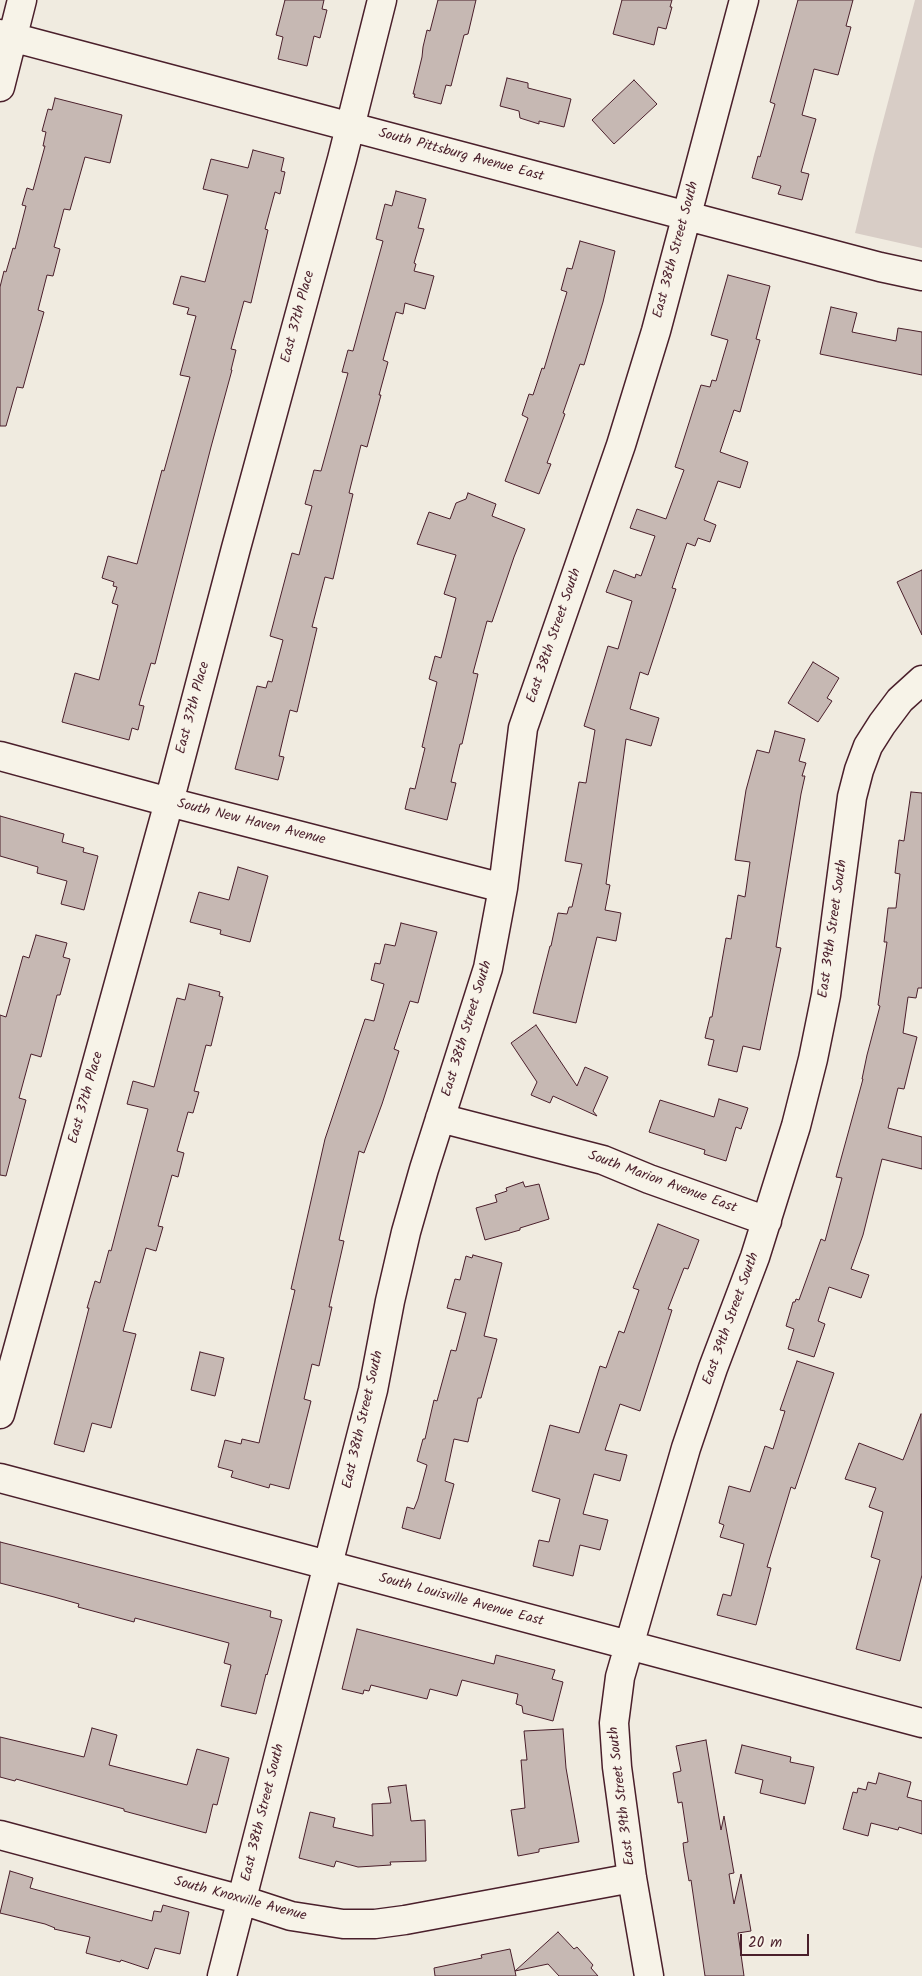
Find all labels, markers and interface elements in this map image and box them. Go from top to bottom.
street label: South Pittsburg Avenue East [376,126,546,186]
street label: East 38th Street South [651,180,703,320]
street label: East 37th Place [279,269,319,365]
street label: East 38th Street South [524,566,586,706]
street label: East 37th Place [174,660,214,756]
street label: South New Haven Avenue [175,796,327,850]
street label: East 39th Street South [816,859,852,999]
street label: East 38th Street South [439,959,497,1099]
street label: East 37th Place [66,1050,108,1146]
street label: South Marion Avenue East [585,1148,739,1218]
street label: East 39th Street South [700,1251,764,1387]
street label: East 38th Street South [340,1349,388,1491]
street label: South Louisville Avenue East [377,1571,545,1631]
street label: East 39th Street South [606,1726,640,1866]
street label: East 38th Street South [239,1742,289,1884]
street label: South Knoxville Avenue [172,1874,308,1926]
scale bar [742,1924,811,1956]
text: 20 m [748,1931,782,1955]

